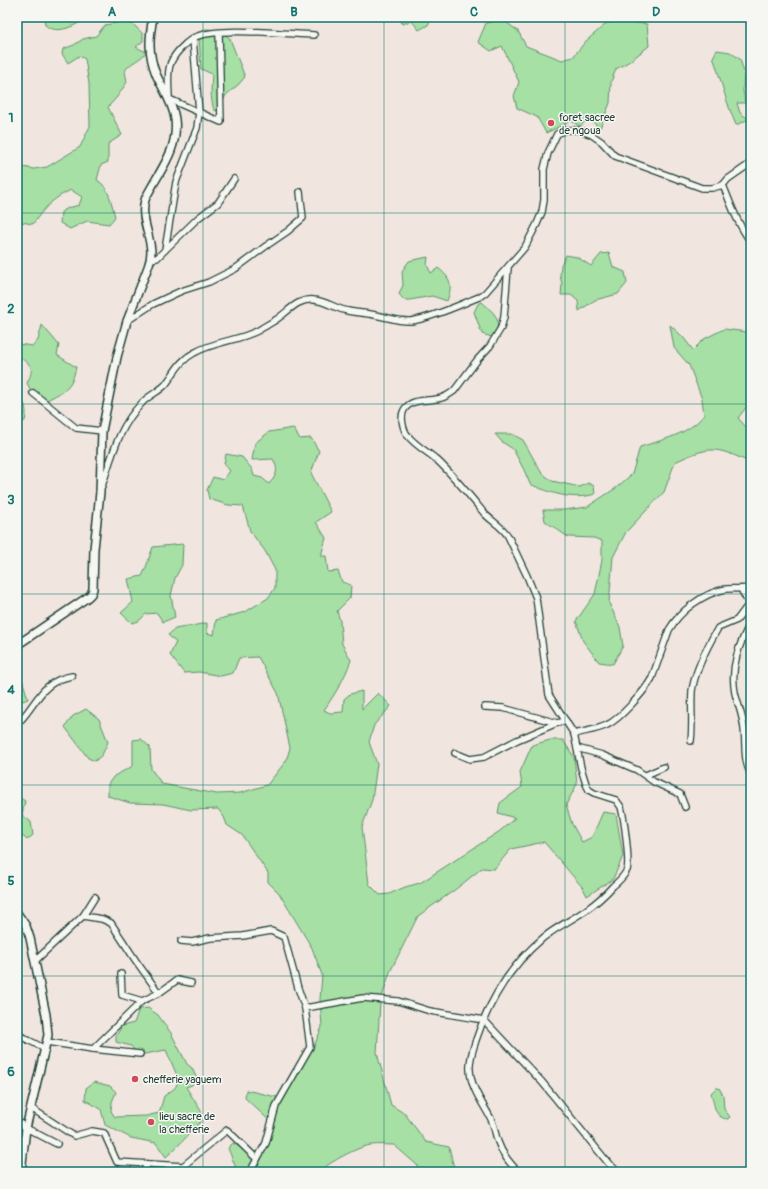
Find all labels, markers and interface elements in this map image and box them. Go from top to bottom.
text: A [108,4,117,20]
text: B [290,4,298,20]
text: C [470,4,478,20]
text: D [652,4,660,20]
text: 1 [8,110,14,126]
place label: foret sacree de ngoua [559,111,615,137]
marker: foret sacree de ngoua [546,118,556,128]
text: 2 [7,301,15,317]
text: 3 [7,492,15,508]
text: 4 [7,682,15,698]
text: 5 [7,873,15,889]
text: 6 [7,1064,15,1080]
place label: chefferie yaguem [143,1073,222,1086]
marker: chefferie yaguem [130,1074,140,1084]
place label: lieu sacre de la chefferie [159,1110,216,1136]
marker: lieu sacre de la chefferie [146,1117,156,1127]

